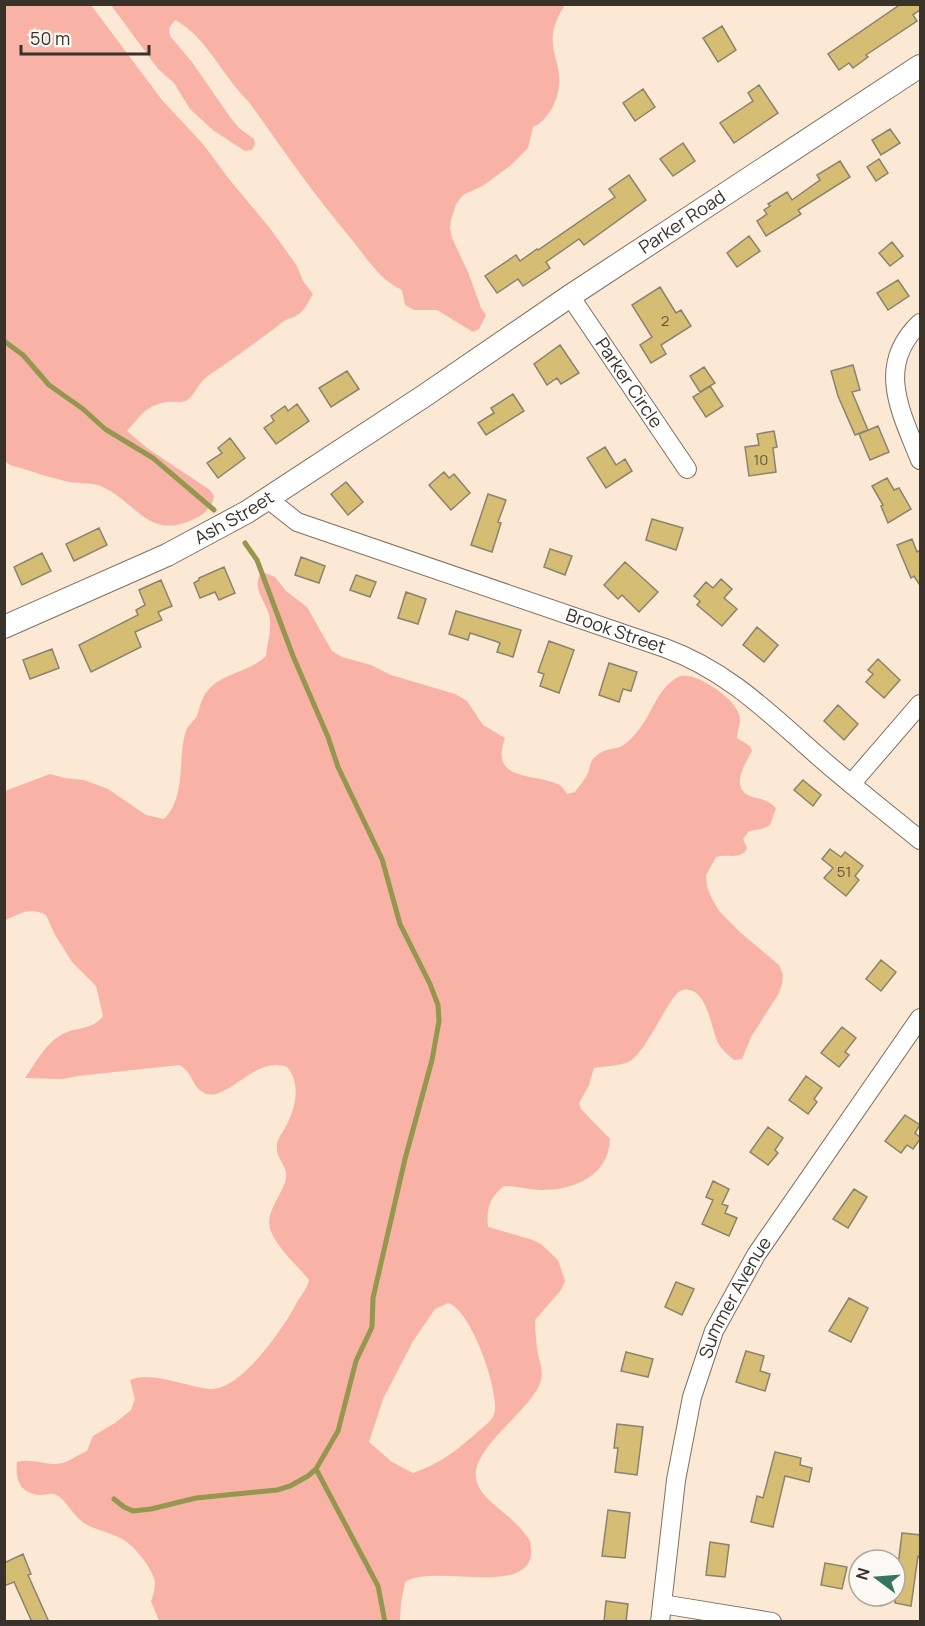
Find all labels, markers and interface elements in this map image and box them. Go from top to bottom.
scale bar [21,18,148,56]
text: 50 m [30,26,70,50]
street label: Parker Road [634,184,730,259]
house number: 2 [661,310,669,331]
street label: Parker Circle [591,333,669,432]
house number: 10 [754,449,769,470]
street label: Ash Street [190,485,278,549]
street label: Brook Street [563,602,669,658]
house number: 51 [837,861,851,882]
street label: Summer Avenue [693,1232,776,1361]
north arrow [847,1548,907,1608]
text: N [850,1565,875,1582]

